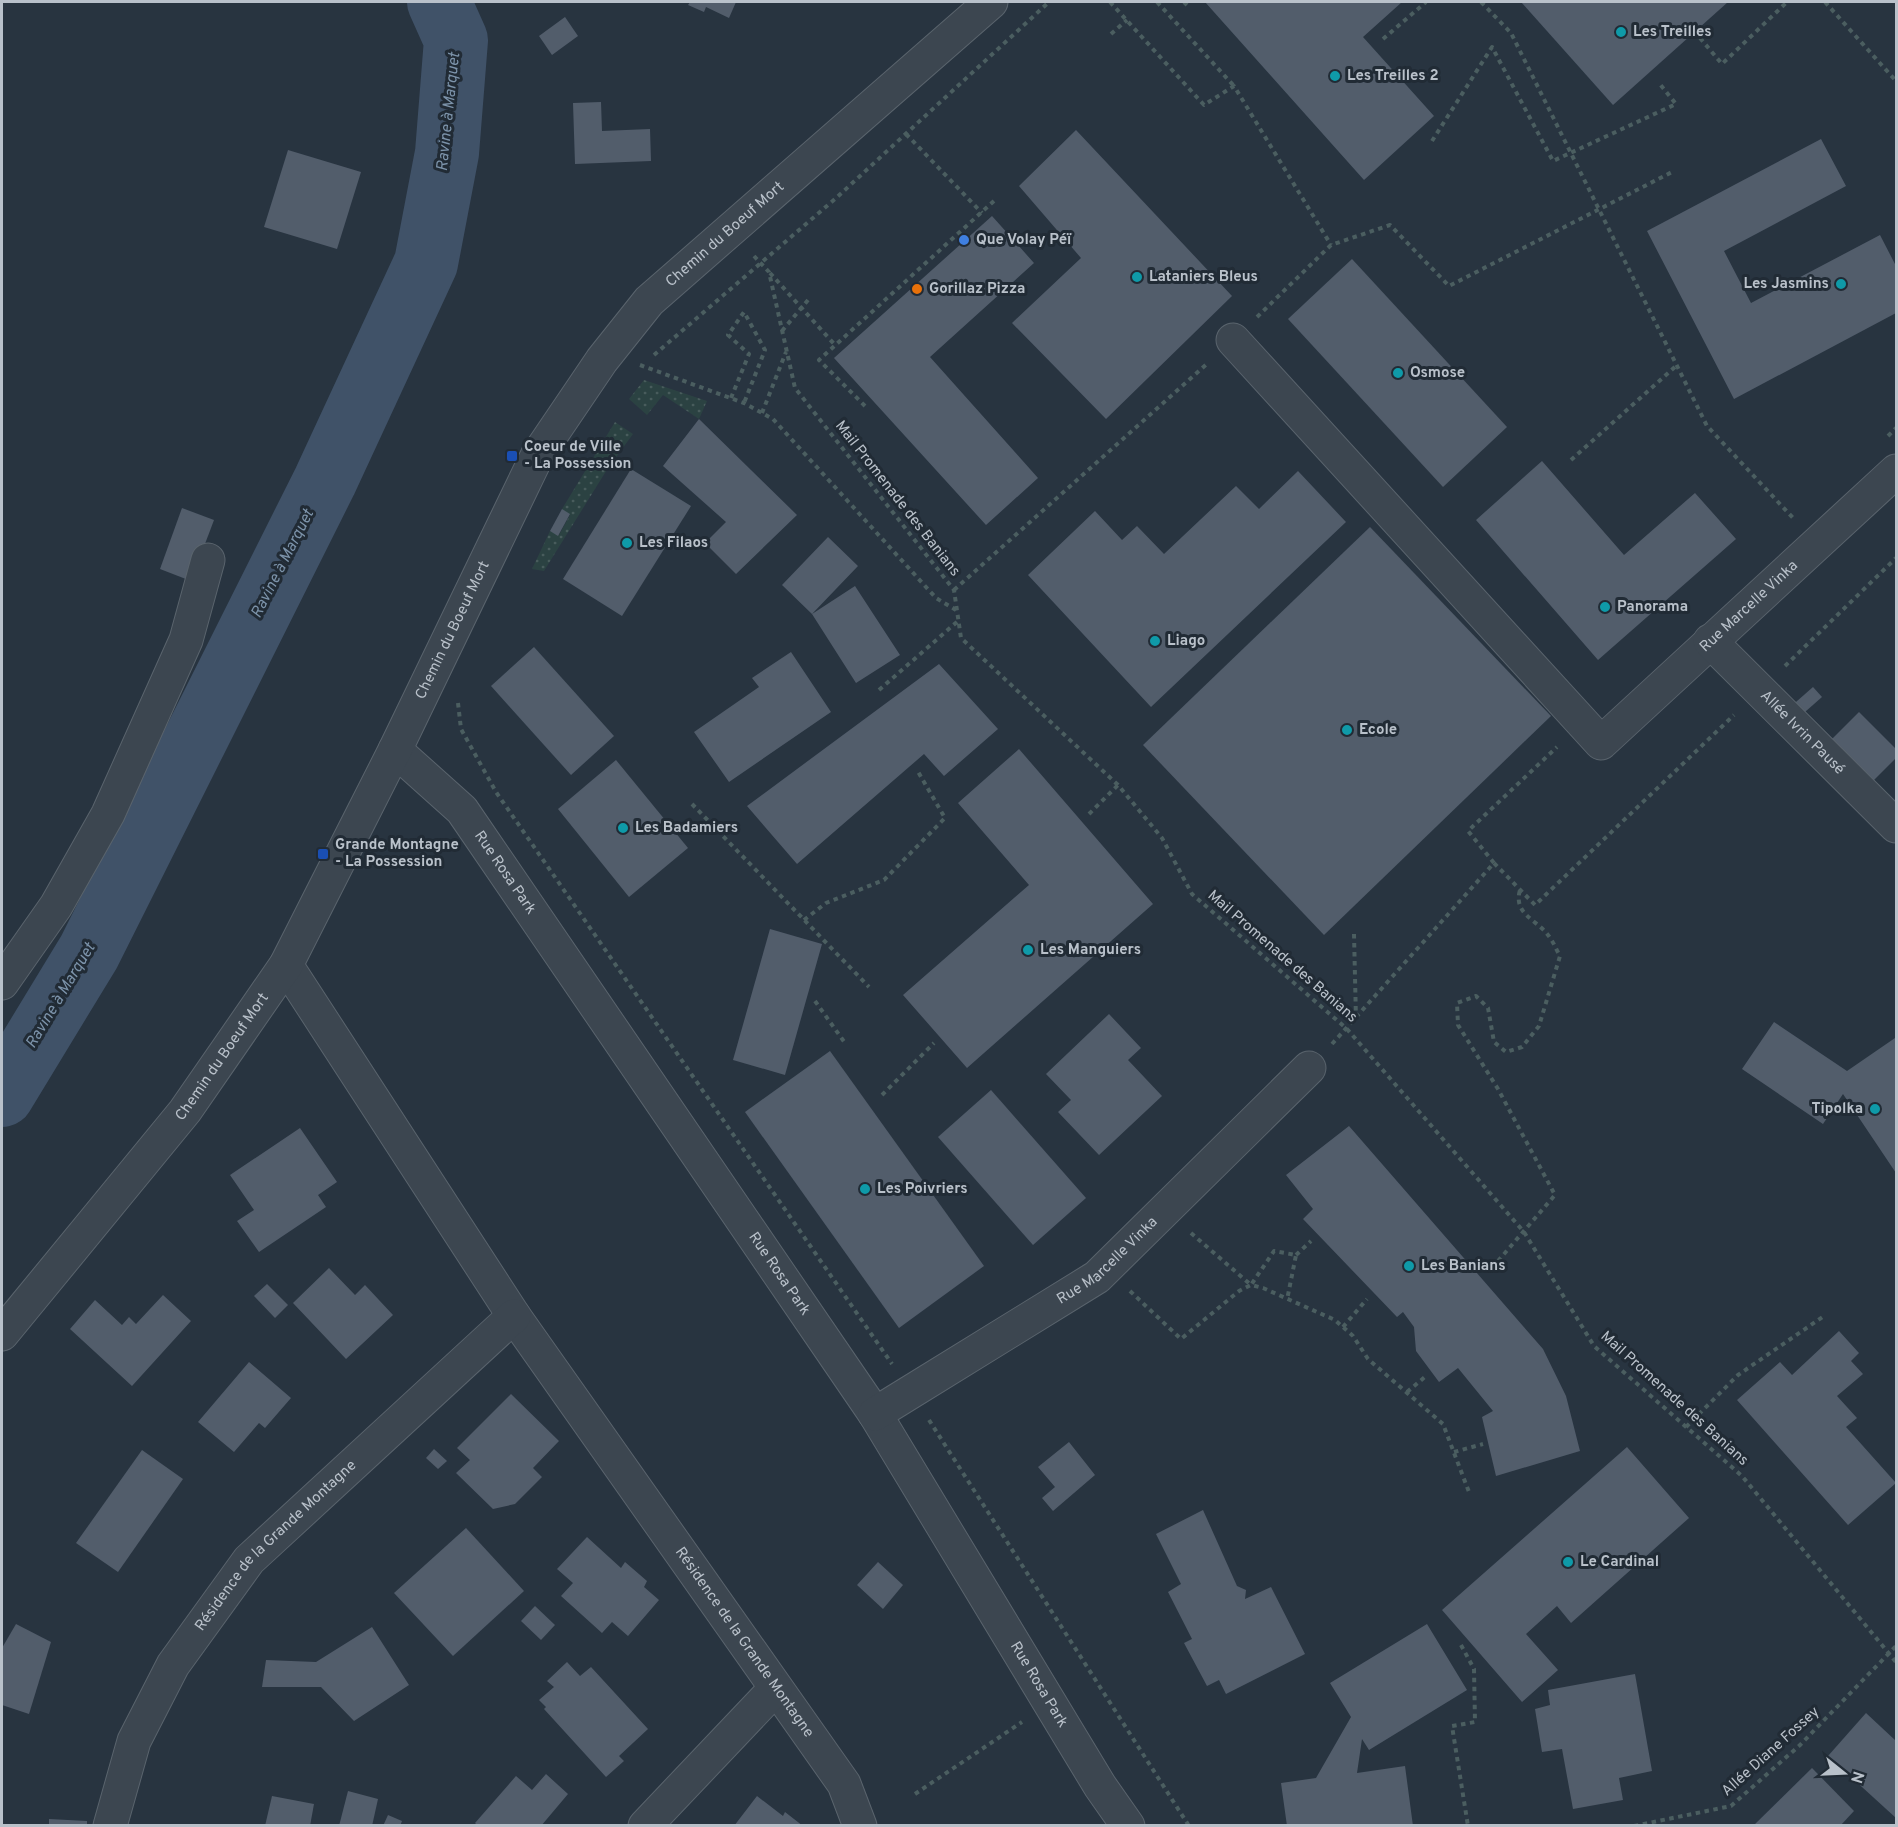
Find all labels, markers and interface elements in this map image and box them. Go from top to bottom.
place label: Les Treilles [1633,23,1712,42]
marker: Les Treilles [1614,25,1628,39]
water label: Ravine à Marquet [433,50,465,172]
place label: Les Treilles 2 [1347,67,1439,86]
marker: Les Treilles 2 [1328,69,1342,83]
street label: Chemin du Boeuf Mort [662,178,788,291]
place label: Que Volay Péï [976,231,1072,250]
marker: Que Volay Péï [957,233,971,247]
place label: Lataniers Bleus [1149,268,1258,287]
marker: Lataniers Bleus [1130,270,1144,284]
place label: Les Jasmins [1743,275,1829,294]
marker: Les Jasmins [1834,277,1848,291]
place label: Gorillaz Pizza [929,280,1025,299]
marker: Gorillaz Pizza [910,282,924,296]
place label: Osmose [1410,364,1465,383]
marker: Osmose [1391,366,1405,380]
street label: Mail Promenade des Banians [830,417,964,581]
place label: Coeur de Ville - La Possession [524,438,631,474]
marker: Coeur de Ville - La Possession [505,449,519,463]
water label: Ravine à Marquet [247,505,320,622]
place label: Les Filaos [639,534,708,553]
marker: Les Filaos [620,536,634,550]
street label: Rue Marcelle Vinka [1696,557,1802,657]
street label: Chemin du Boeuf Mort [411,558,494,703]
place label: Panorama [1617,598,1688,617]
marker: Panorama [1598,600,1612,614]
place label: Liago [1167,632,1205,651]
marker: Liago [1148,634,1162,648]
street label: Allée Ivrin Pausé [1756,686,1849,779]
place label: Ecole [1359,721,1397,740]
marker: Ecole [1340,723,1354,737]
place label: Les Badamiers [635,819,738,838]
marker: Les Badamiers [616,821,630,835]
street label: Rue Rosa Park [470,827,540,918]
place label: Grande Montagne - La Possession [335,836,459,872]
marker: Grande Montagne - La Possession [316,847,330,861]
street label: Mail Promenade des Banians [1203,887,1361,1027]
water label: Ravine à Marquet [22,939,101,1052]
place label: Les Manguiers [1040,941,1141,960]
marker: Les Manguiers [1021,943,1035,957]
street label: Chemin du Boeuf Mort [171,989,273,1125]
place label: Tipolka [1812,1100,1863,1119]
marker: Tipolka [1868,1102,1882,1116]
place label: Les Poivriers [877,1180,968,1199]
marker: Les Poivriers [858,1182,872,1196]
street label: Rue Marcelle Vinka [1053,1213,1162,1309]
street label: Rue Rosa Park [744,1229,814,1319]
place label: Les Banians [1421,1257,1506,1276]
marker: Les Banians [1402,1259,1416,1273]
street label: Mail Promenade des Banians [1596,1328,1752,1470]
street label: Résidence de la Grande Montagne [191,1456,361,1635]
street label: Résidence de la Grande Montagne [670,1543,818,1741]
place label: Le Cardinal [1580,1553,1659,1572]
marker: Le Cardinal [1561,1555,1575,1569]
street label: Rue Rosa Park [1006,1638,1072,1731]
street label: Allée Diane Fossey [1718,1703,1824,1801]
north arrow [1814,1743,1874,1803]
text: N [1845,1768,1868,1786]

